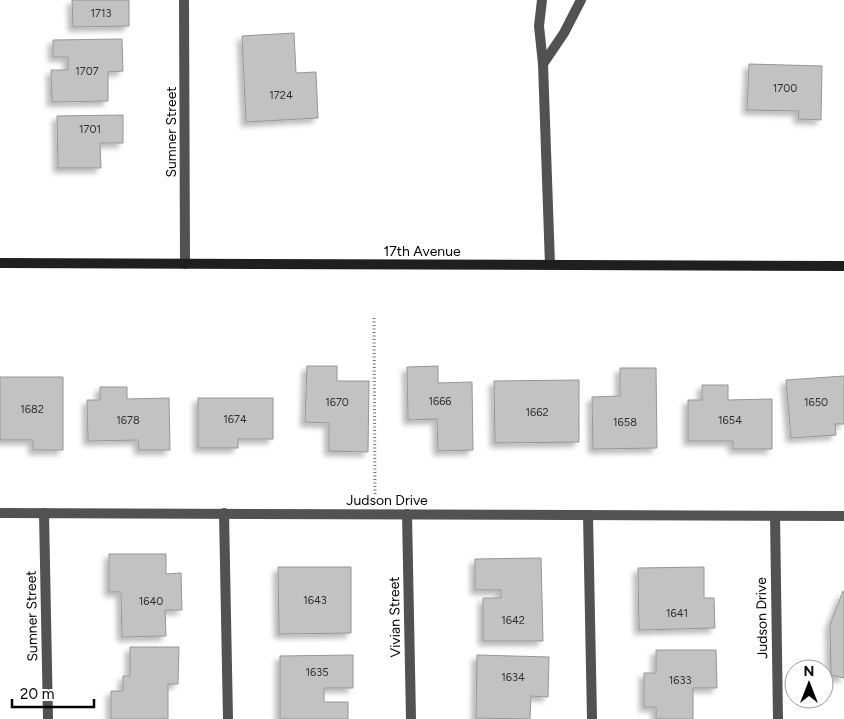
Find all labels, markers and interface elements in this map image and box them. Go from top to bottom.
house number: 1713 [91,7,112,20]
house number: 1707 [75,65,99,78]
house number: 1700 [773,82,797,95]
street label: Sumner Street [163,86,180,178]
house number: 1724 [269,89,293,102]
house number: 1701 [79,123,101,136]
street label: 17th Avenue [383,243,461,260]
house number: 1666 [428,395,452,408]
house number: 1670 [325,396,349,409]
house number: 1650 [804,396,828,409]
house number: 1682 [20,403,44,416]
house number: 1662 [525,406,549,419]
house number: 1674 [223,413,247,426]
house number: 1678 [116,414,140,427]
house number: 1654 [718,414,742,427]
house number: 1658 [613,416,637,429]
street label: Judson Drive [346,492,428,509]
street label: Sumner Street [23,570,41,662]
street label: Vivian Street [386,576,404,658]
street label: Judson Drive [753,577,771,659]
house number: 1643 [303,594,327,607]
house number: 1640 [139,595,163,608]
house number: 1641 [666,607,688,620]
house number: 1642 [501,614,525,627]
north arrow [784,659,834,709]
text: N [804,663,814,680]
house number: 1635 [305,666,329,679]
house number: 1634 [501,671,525,684]
house number: 1633 [669,674,691,687]
scale bar [12,676,95,708]
text: 20 m [20,685,54,703]

